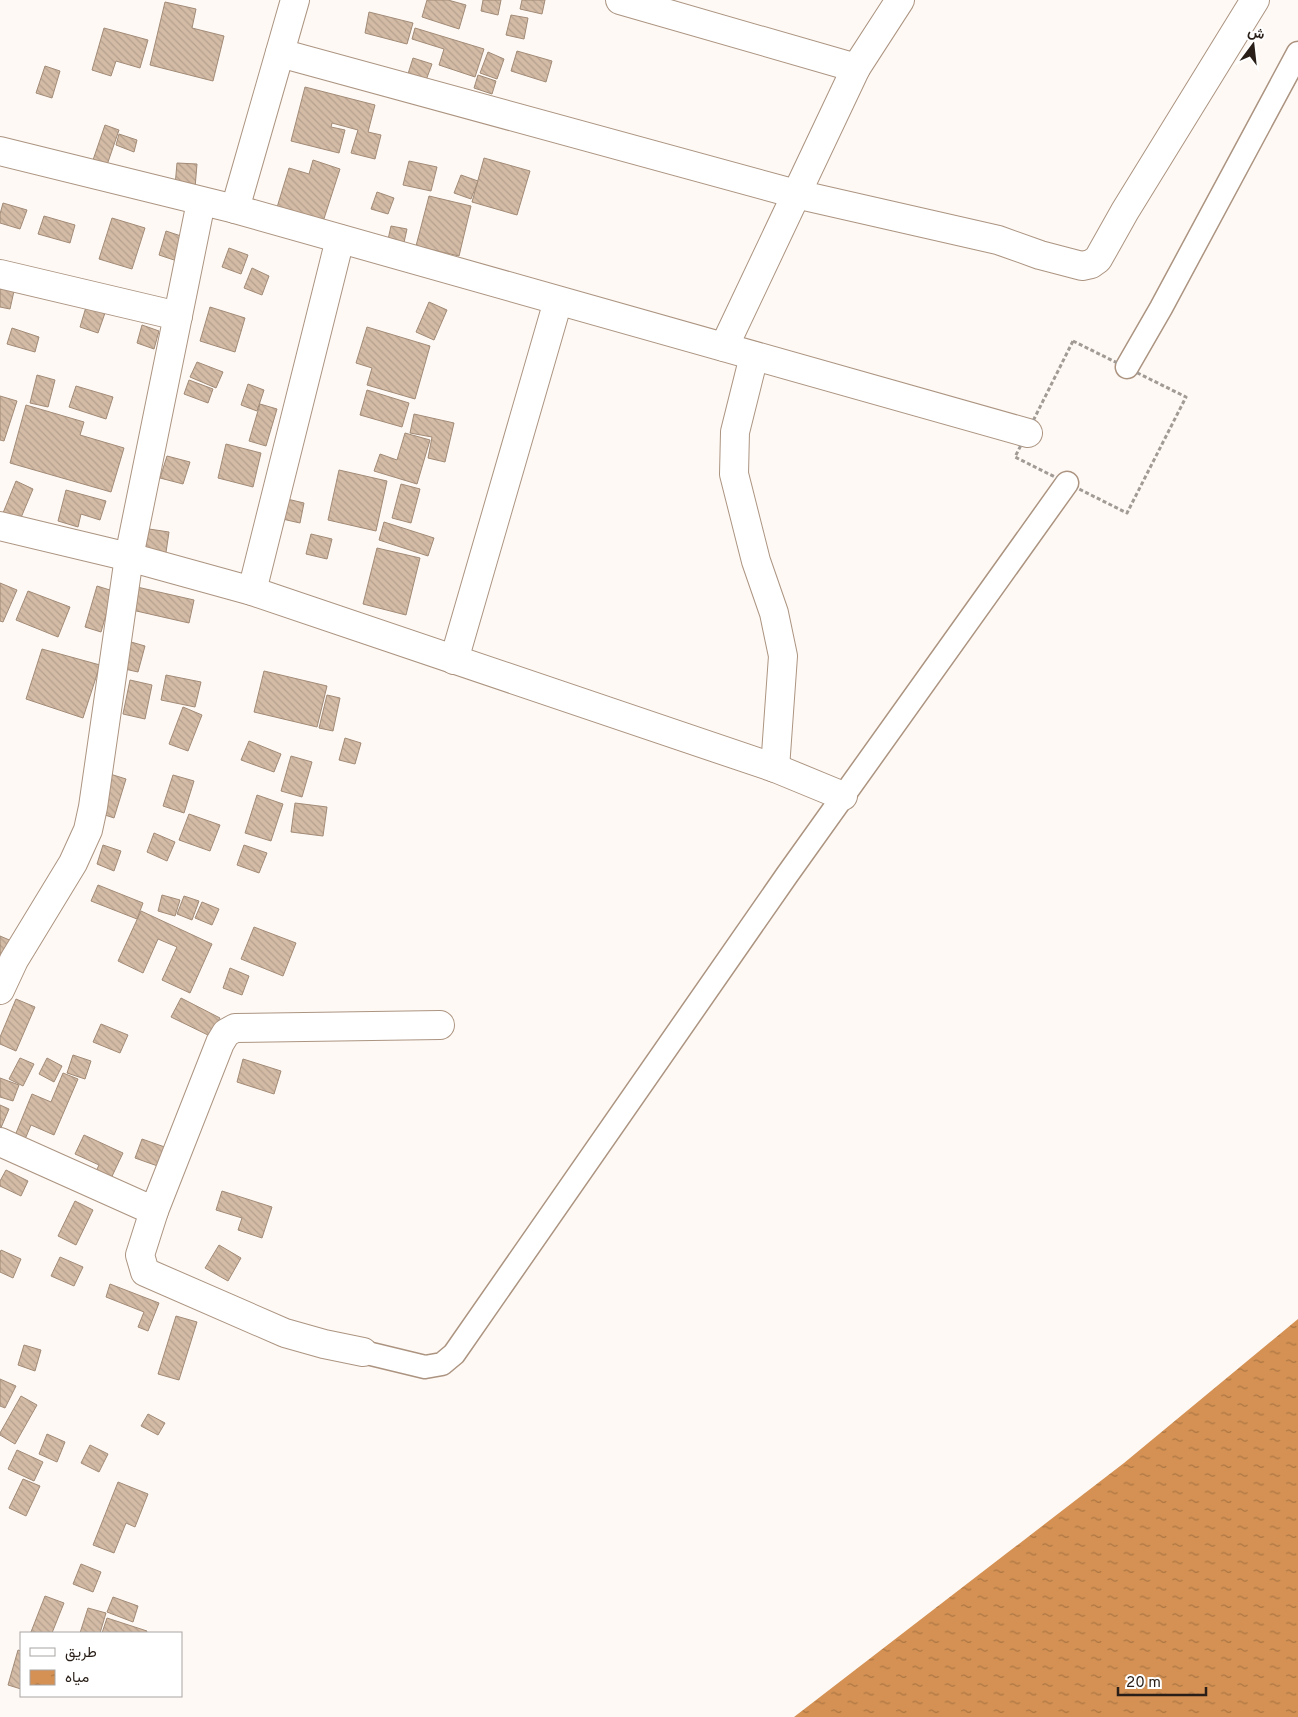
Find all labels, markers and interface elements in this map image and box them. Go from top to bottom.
north arrow [1228,20,1278,70]
text: ش [1246,24,1266,44]
legend [20,1632,182,1697]
text: طريق [65,1644,97,1663]
scale bar [1118,1664,1206,1696]
text: مياه [65,1669,89,1688]
text: 20 m [1126,1674,1161,1693]

